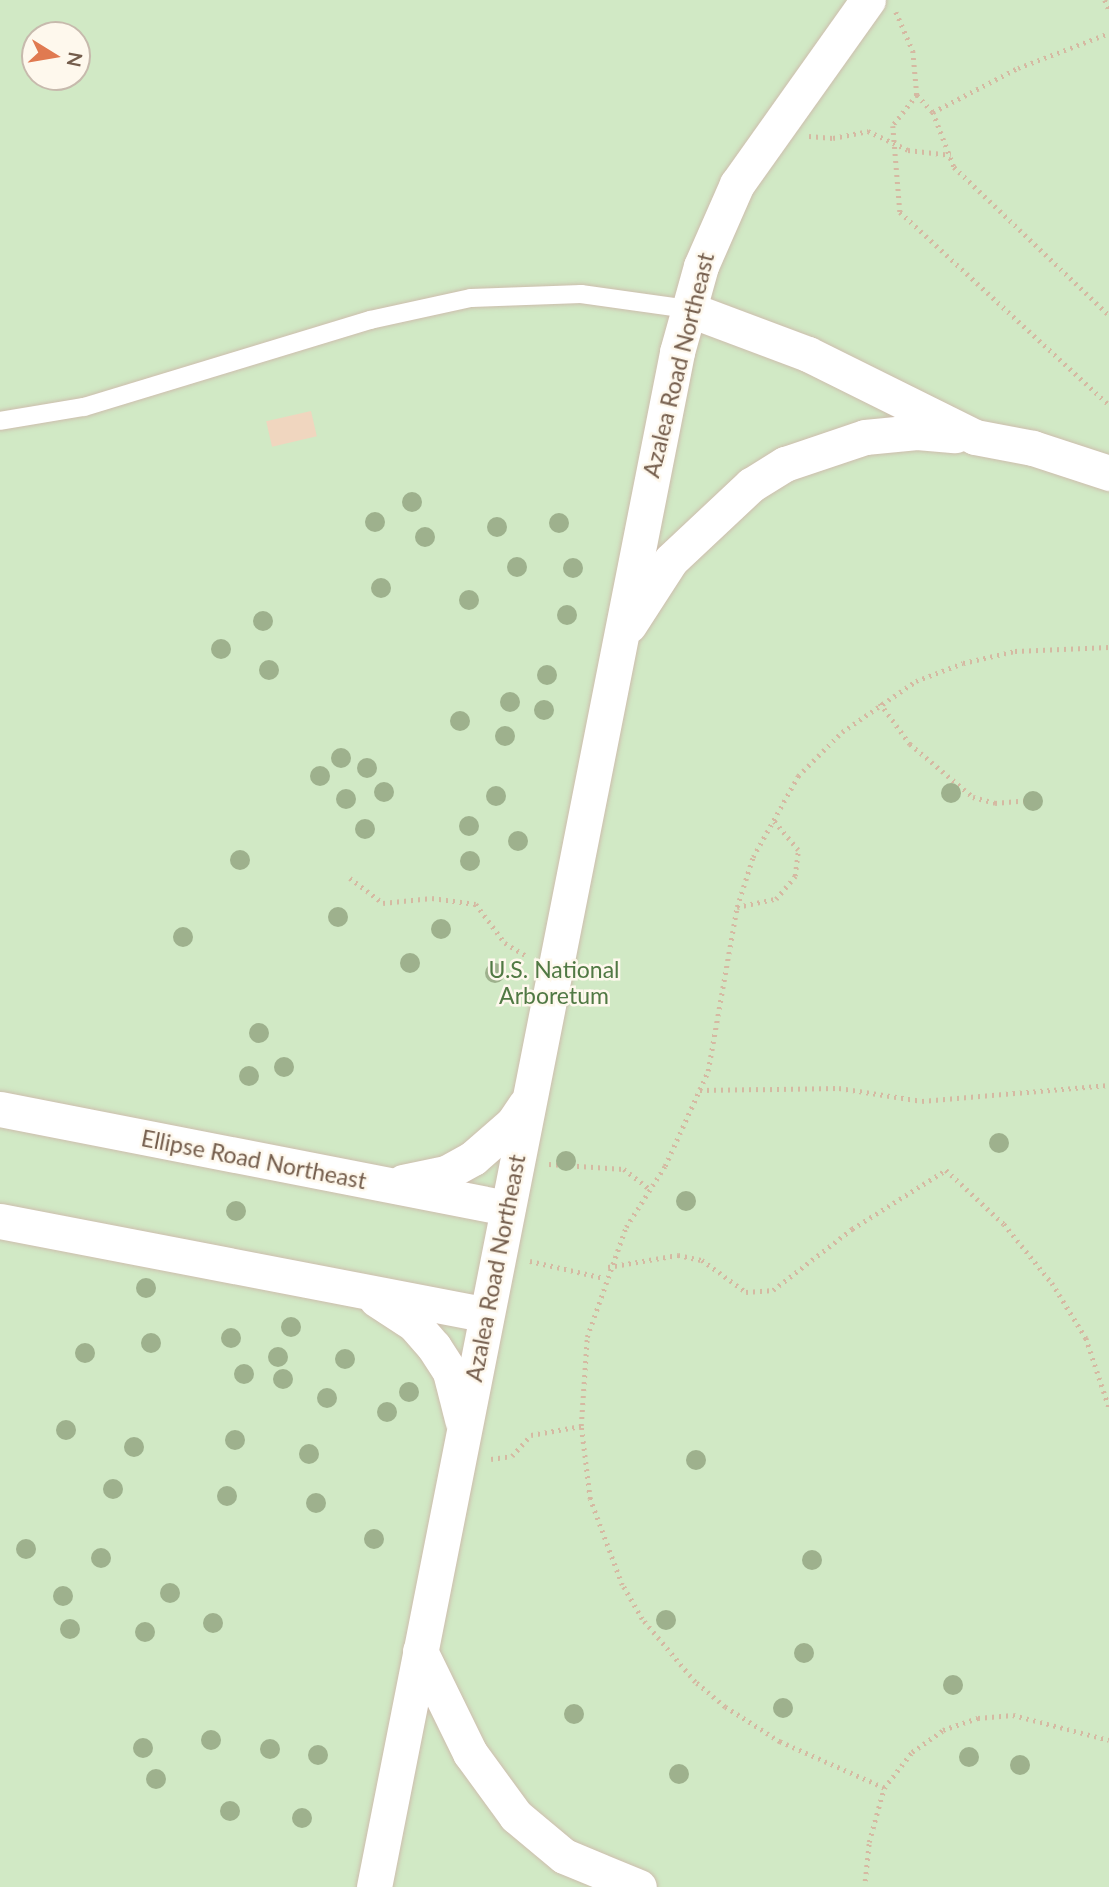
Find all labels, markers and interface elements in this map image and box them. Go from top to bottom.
north arrow [21,21,91,91]
text: N [62,50,88,69]
street label: Azalea Road Northeast [637,250,719,480]
park label: U.S. National Arboretum [488,955,620,1009]
street label: Ellipse Road Northeast [139,1124,369,1194]
street label: Azalea Road Northeast [459,1152,531,1384]

